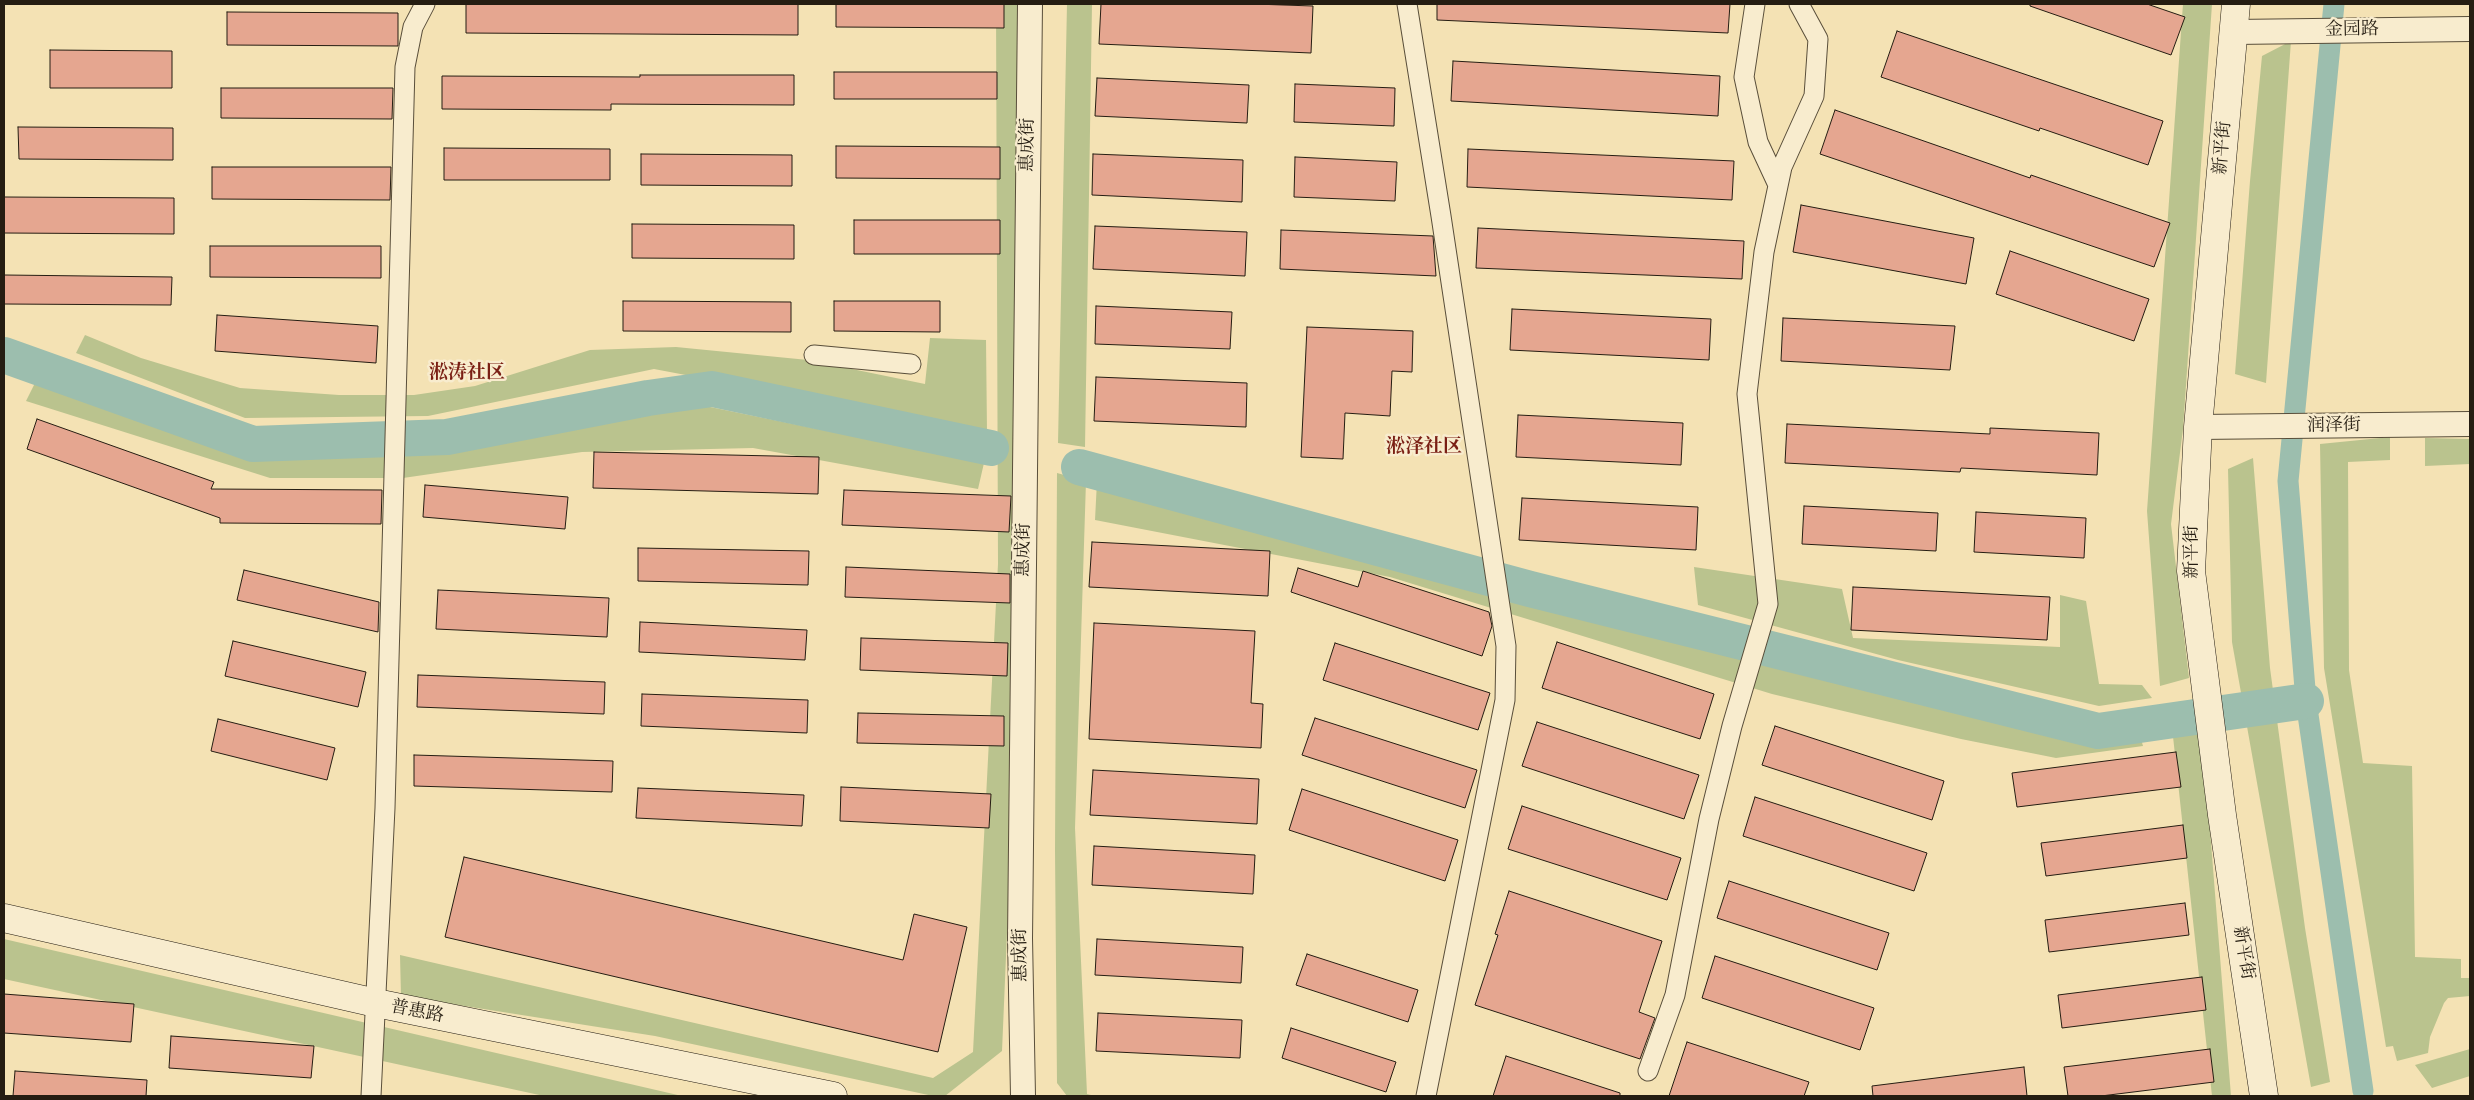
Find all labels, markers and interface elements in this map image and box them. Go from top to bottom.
street label: 金园路 [2325,19,2379,41]
street label: 惠成街 [1017,118,1039,172]
street label: 新平街 [2210,120,2236,176]
district label: 淞涛社区 [429,362,505,384]
street label: 润泽街 [2307,415,2361,437]
district label: 淞泽社区 [1386,436,1462,458]
street label: 惠成街 [1013,523,1035,577]
street label: 新平街 [2182,525,2204,579]
street label: 新平街 [2228,925,2258,981]
street label: 惠成街 [1010,928,1032,982]
street label: 普惠路 [388,996,446,1028]

